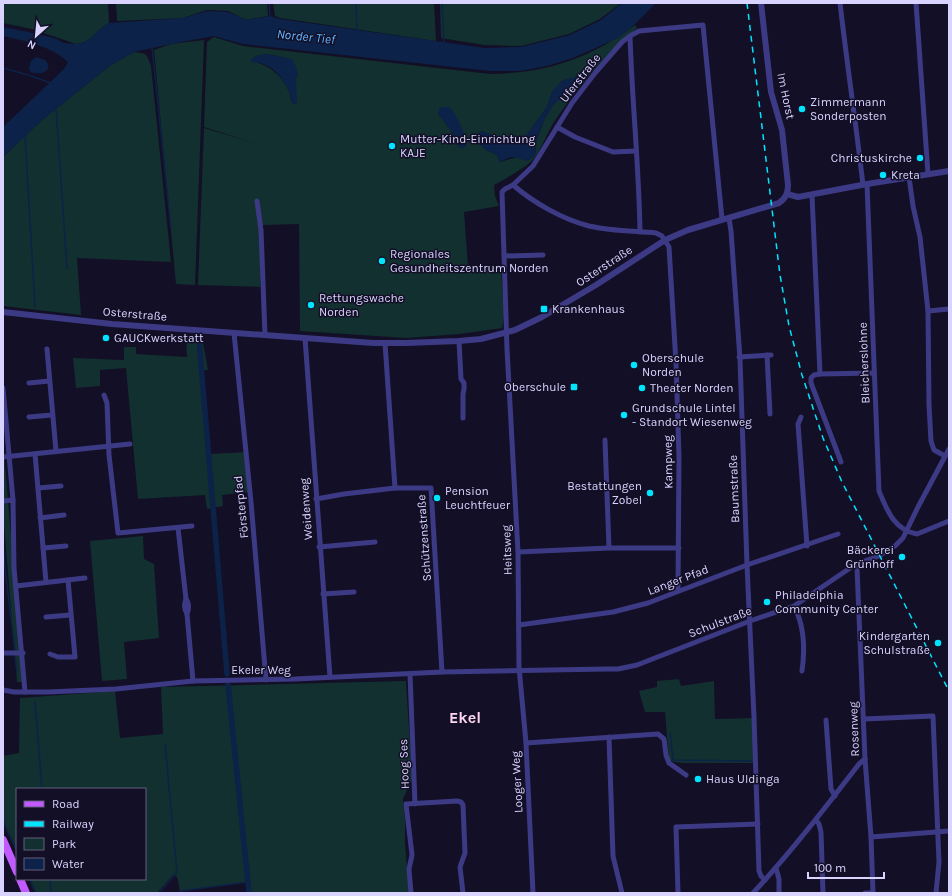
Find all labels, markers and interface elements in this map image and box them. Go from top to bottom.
north arrow [16,16,56,56]
water label: Norder Tief [276,26,337,47]
text: N [25,37,38,52]
street label: Uferstraße [557,51,603,105]
street label: Im Horst [774,71,798,121]
place label: Zimmermann Sonderposten [810,95,886,123]
marker: Zimmermann Sonderposten [797,104,807,114]
place label: Mutter-Kind-Einrichtung KAJE [400,132,535,160]
marker: Mutter-Kind-Einrichtung KAJE [387,141,397,151]
place label: Christuskirche [831,151,912,165]
marker: Christuskirche [915,153,925,163]
place label: Kreta [891,168,920,182]
marker: Kreta [878,170,888,180]
street label: Osterstraße [573,243,635,289]
place label: Regionales Gesundheitszentrum Norden [390,247,549,275]
marker: Regionales Gesundheitszentrum Norden [377,256,387,266]
place label: Rettungswache Norden [319,291,404,319]
marker: Rettungswache Norden [306,300,316,310]
place label: Krankenhaus [552,302,625,316]
street label: Osterstraße [102,304,168,324]
marker: Krankenhaus [539,304,549,314]
street label: Bleicherslohne [856,322,872,404]
place label: GAUCKwerkstatt [114,331,204,345]
marker: GAUCKwerkstatt [101,333,111,343]
place label: Oberschule Norden [642,351,704,379]
marker: Oberschule Norden [629,360,639,370]
place label: Oberschule [504,380,566,394]
place label: Theater Norden [650,381,734,395]
marker: Oberschule [569,382,579,392]
marker: Theater Norden [637,383,647,393]
place label: Grundschule Lintel - Standort Wiesenweg [632,401,752,429]
marker: Grundschule Lintel - Standort Wiesenweg [619,410,629,420]
street label: Kampweg [661,435,675,489]
street label: Baumstraße [726,455,742,523]
street label: Försterpfad [231,475,251,539]
street label: Weidenweg [297,477,315,541]
place label: Bestattungen Zobel [567,479,642,507]
place label: Pension Leuchtfeuer [445,484,511,512]
marker: Bestattungen Zobel [645,488,655,498]
marker: Pension Leuchtfeuer [432,493,442,503]
street label: Schützenstraße [414,494,434,582]
street label: Heitsweg [499,524,515,575]
place label: Bäckerei Grünhoff [845,543,895,571]
marker: Bäckerei Grünhoff [897,552,907,562]
street label: Langer Pfad [646,562,710,598]
place label: Philadelphia Community Center [775,588,879,616]
marker: Philadelphia Community Center [762,597,772,607]
street label: Schulstraße [686,604,754,640]
place label: Kindergarten Schulstraße [859,629,930,657]
marker: Kindergarten Schulstraße [933,638,943,648]
street label: Ekeler Weg [231,663,291,677]
street label: Rosenweg [846,701,862,757]
district label: Ekel [449,708,481,727]
street label: Hoog Ses [396,739,412,789]
street label: Looger Weg [508,750,526,813]
place label: Haus Uldinga [706,772,780,786]
marker: Haus Uldinga [693,774,703,784]
legend [16,788,146,880]
text: Road [52,797,80,811]
text: Railway [52,817,94,831]
text: Park [52,837,77,851]
scale bar [808,854,884,880]
text: Water [52,857,85,871]
text: 100 m [814,861,846,875]

